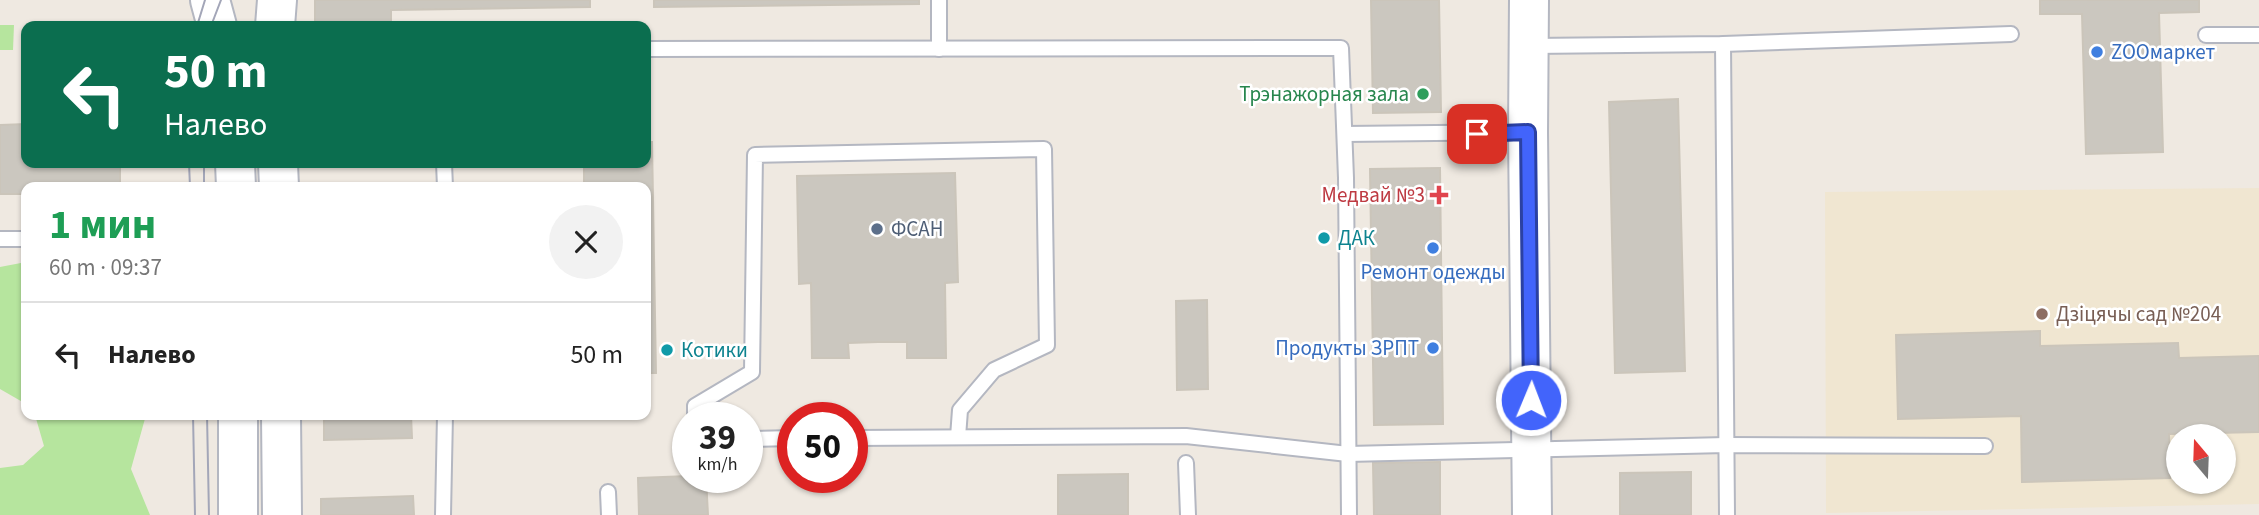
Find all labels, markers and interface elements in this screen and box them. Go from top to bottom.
text: 50 m [164,37,268,107]
place label: ZOOмаркет [2111,37,2216,67]
marker: ZOOмаркет [2089,44,2105,60]
icon: left [49,49,140,140]
place label: Трэнажорная зала [1239,79,1409,109]
marker: Трэнажорная зала [1415,86,1431,102]
text: Налево [164,102,267,148]
pin [1447,104,1507,164]
icon: arrive [1458,115,1496,153]
place label: Медвай №3 [1322,180,1425,210]
marker: Медвай №3 [1431,187,1447,203]
text: 1 мин [49,195,156,255]
button: close [549,205,623,279]
place label: ФСАН [891,214,943,244]
marker: ФСАН [869,221,885,237]
place label: ДАК [1338,223,1376,253]
marker: ДАК [1316,230,1332,246]
marker: Ремонт одежды [1425,240,1441,256]
text: 60 m · 09:37 [49,251,162,284]
place label: Ремонт одежды [1360,257,1506,287]
place label: Дзіцячы сад №204 [2056,299,2221,329]
marker: Дзіцячы сад №204 [2034,306,2050,322]
place label: Продукты ЗРПТ [1275,333,1419,363]
place label: Котики [681,335,748,365]
icon: left [49,336,87,374]
text: Налево [108,336,196,373]
text: 50 m [570,336,623,373]
marker: Продукты ЗРПТ [1425,340,1441,356]
marker: Котики [659,342,675,358]
position arrow [1494,363,1568,437]
speed limit sign: 50 [777,402,868,493]
text: 39 [699,413,736,463]
north arrow [2166,424,2236,494]
map controls [2166,424,2236,494]
text: km/h [698,452,737,477]

